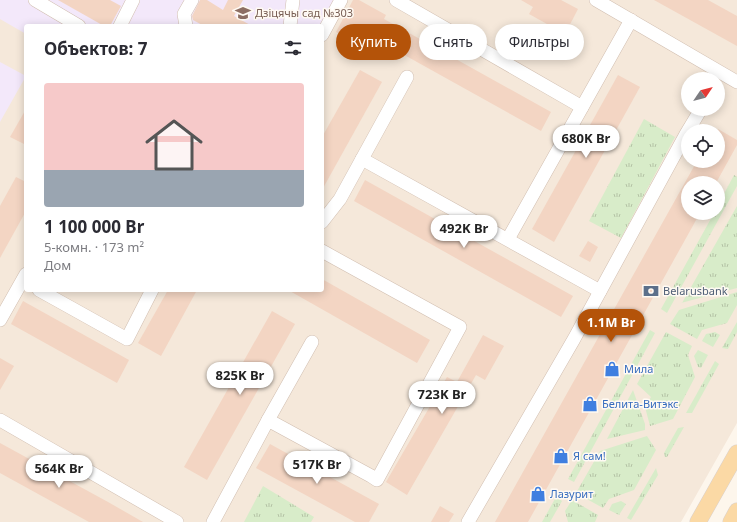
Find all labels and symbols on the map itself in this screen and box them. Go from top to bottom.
school or university icon: Дзіцячы сад №303 [234,4,252,22]
place label: Дзіцячы сад №303 [255,5,353,20]
north arrow [681,72,725,116]
pin: 680K Br [549,125,623,159]
pin: 492K Br [427,215,501,249]
bank icon: Belarusbank [642,282,660,300]
place label: Belarusbank [663,283,728,298]
pin: 1.1M Br [574,309,648,343]
shop icon: Мила [603,360,621,378]
place label: Мила [624,361,653,376]
pin: 825K Br [203,362,277,396]
pin: 723K Br [405,381,479,415]
shop icon: Белита-Витэкс [581,395,599,413]
place label: Белита-Витэкс [602,396,678,411]
shop icon: Я сам! [552,447,570,465]
place label: Я сам! [573,448,606,463]
pin: 517K Br [280,451,354,485]
pin: 564K Br [22,455,96,489]
shop icon: Лазурит [529,485,547,503]
place label: Лазурит [550,486,593,501]

